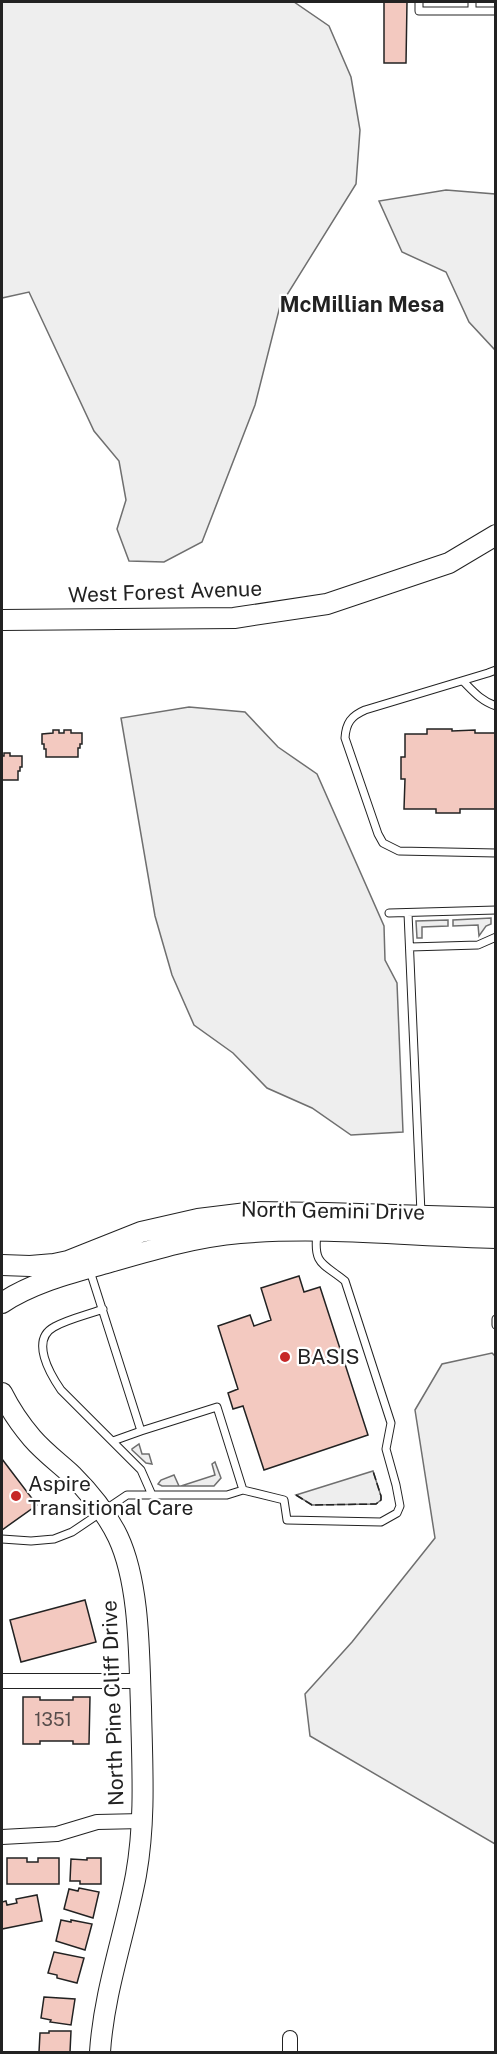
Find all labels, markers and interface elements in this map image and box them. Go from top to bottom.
district label: McMillian Mesa [280,291,444,317]
street label: West Forest Avenue [67,576,262,607]
street label: North Gemini Drive [241,1196,425,1225]
place label: BASIS [297,1344,360,1369]
marker: BASIS [278,1350,292,1364]
place label: Aspire Transitional Care [28,1471,193,1520]
marker: Aspire Transitional Care [9,1489,23,1503]
street label: North Pine Cliff Drive [96,1600,129,1806]
house number: 1351 [34,1709,72,1730]

